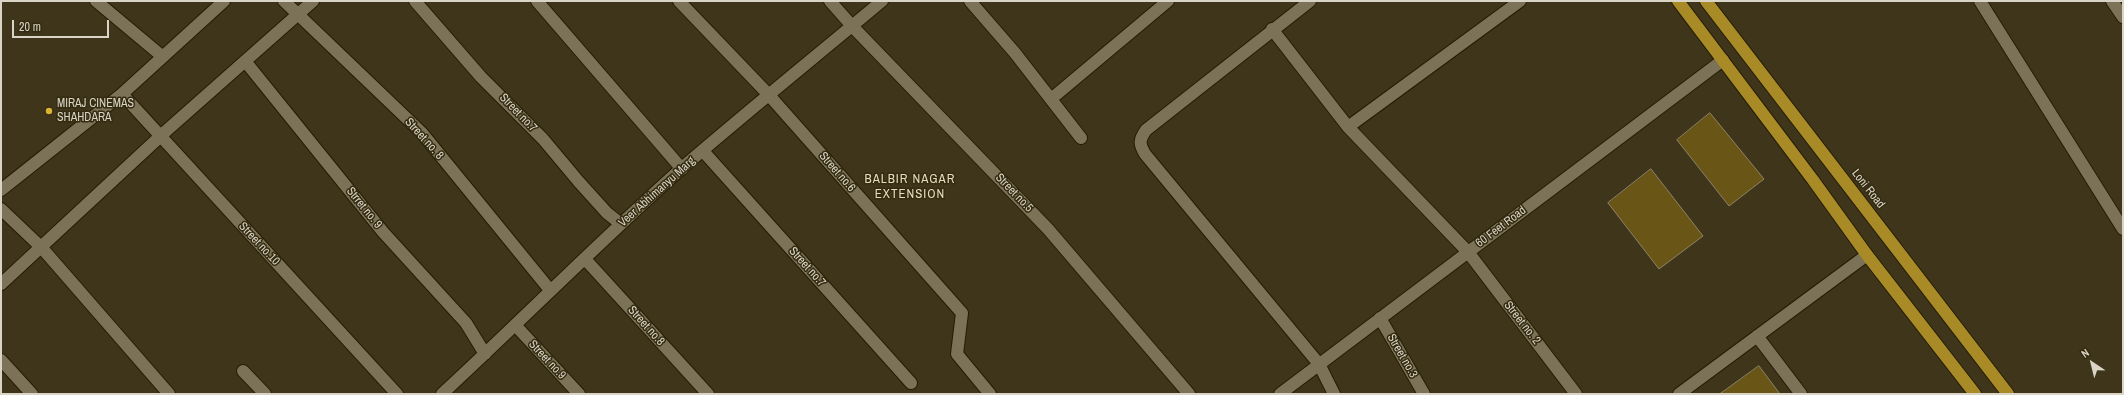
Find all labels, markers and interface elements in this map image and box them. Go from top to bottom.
scale bar [14,12,111,38]
text: 20 m [19,19,41,35]
street label: Street no.7 [496,91,540,135]
place label: MIRAJ CINEMAS SHAHDARA [57,97,134,125]
marker: MIRAJ CINEMAS SHAHDARA [44,106,54,116]
street label: Street no. 8 [402,115,446,163]
street label: Street no.6 [816,149,858,195]
street label: Veer Abhimanyu Marg [616,154,698,230]
street label: Loni Road [1848,167,1888,211]
street label: Street no.5 [992,171,1036,215]
district label: BALBIR NAGAR EXTENSION [865,172,955,203]
street label: Strret no. 9 [343,185,385,231]
street label: 60 Feet Road [1473,203,1529,251]
street label: Street no.10 [235,219,283,269]
street label: Street no.7 [786,244,828,290]
street label: Street no. 2 [1501,299,1543,347]
street label: Street no.8 [625,303,667,349]
street label: Street no.3 [1384,332,1420,380]
street label: Street no.9 [525,337,569,383]
north arrow [2072,343,2112,383]
text: N [2078,346,2092,361]

